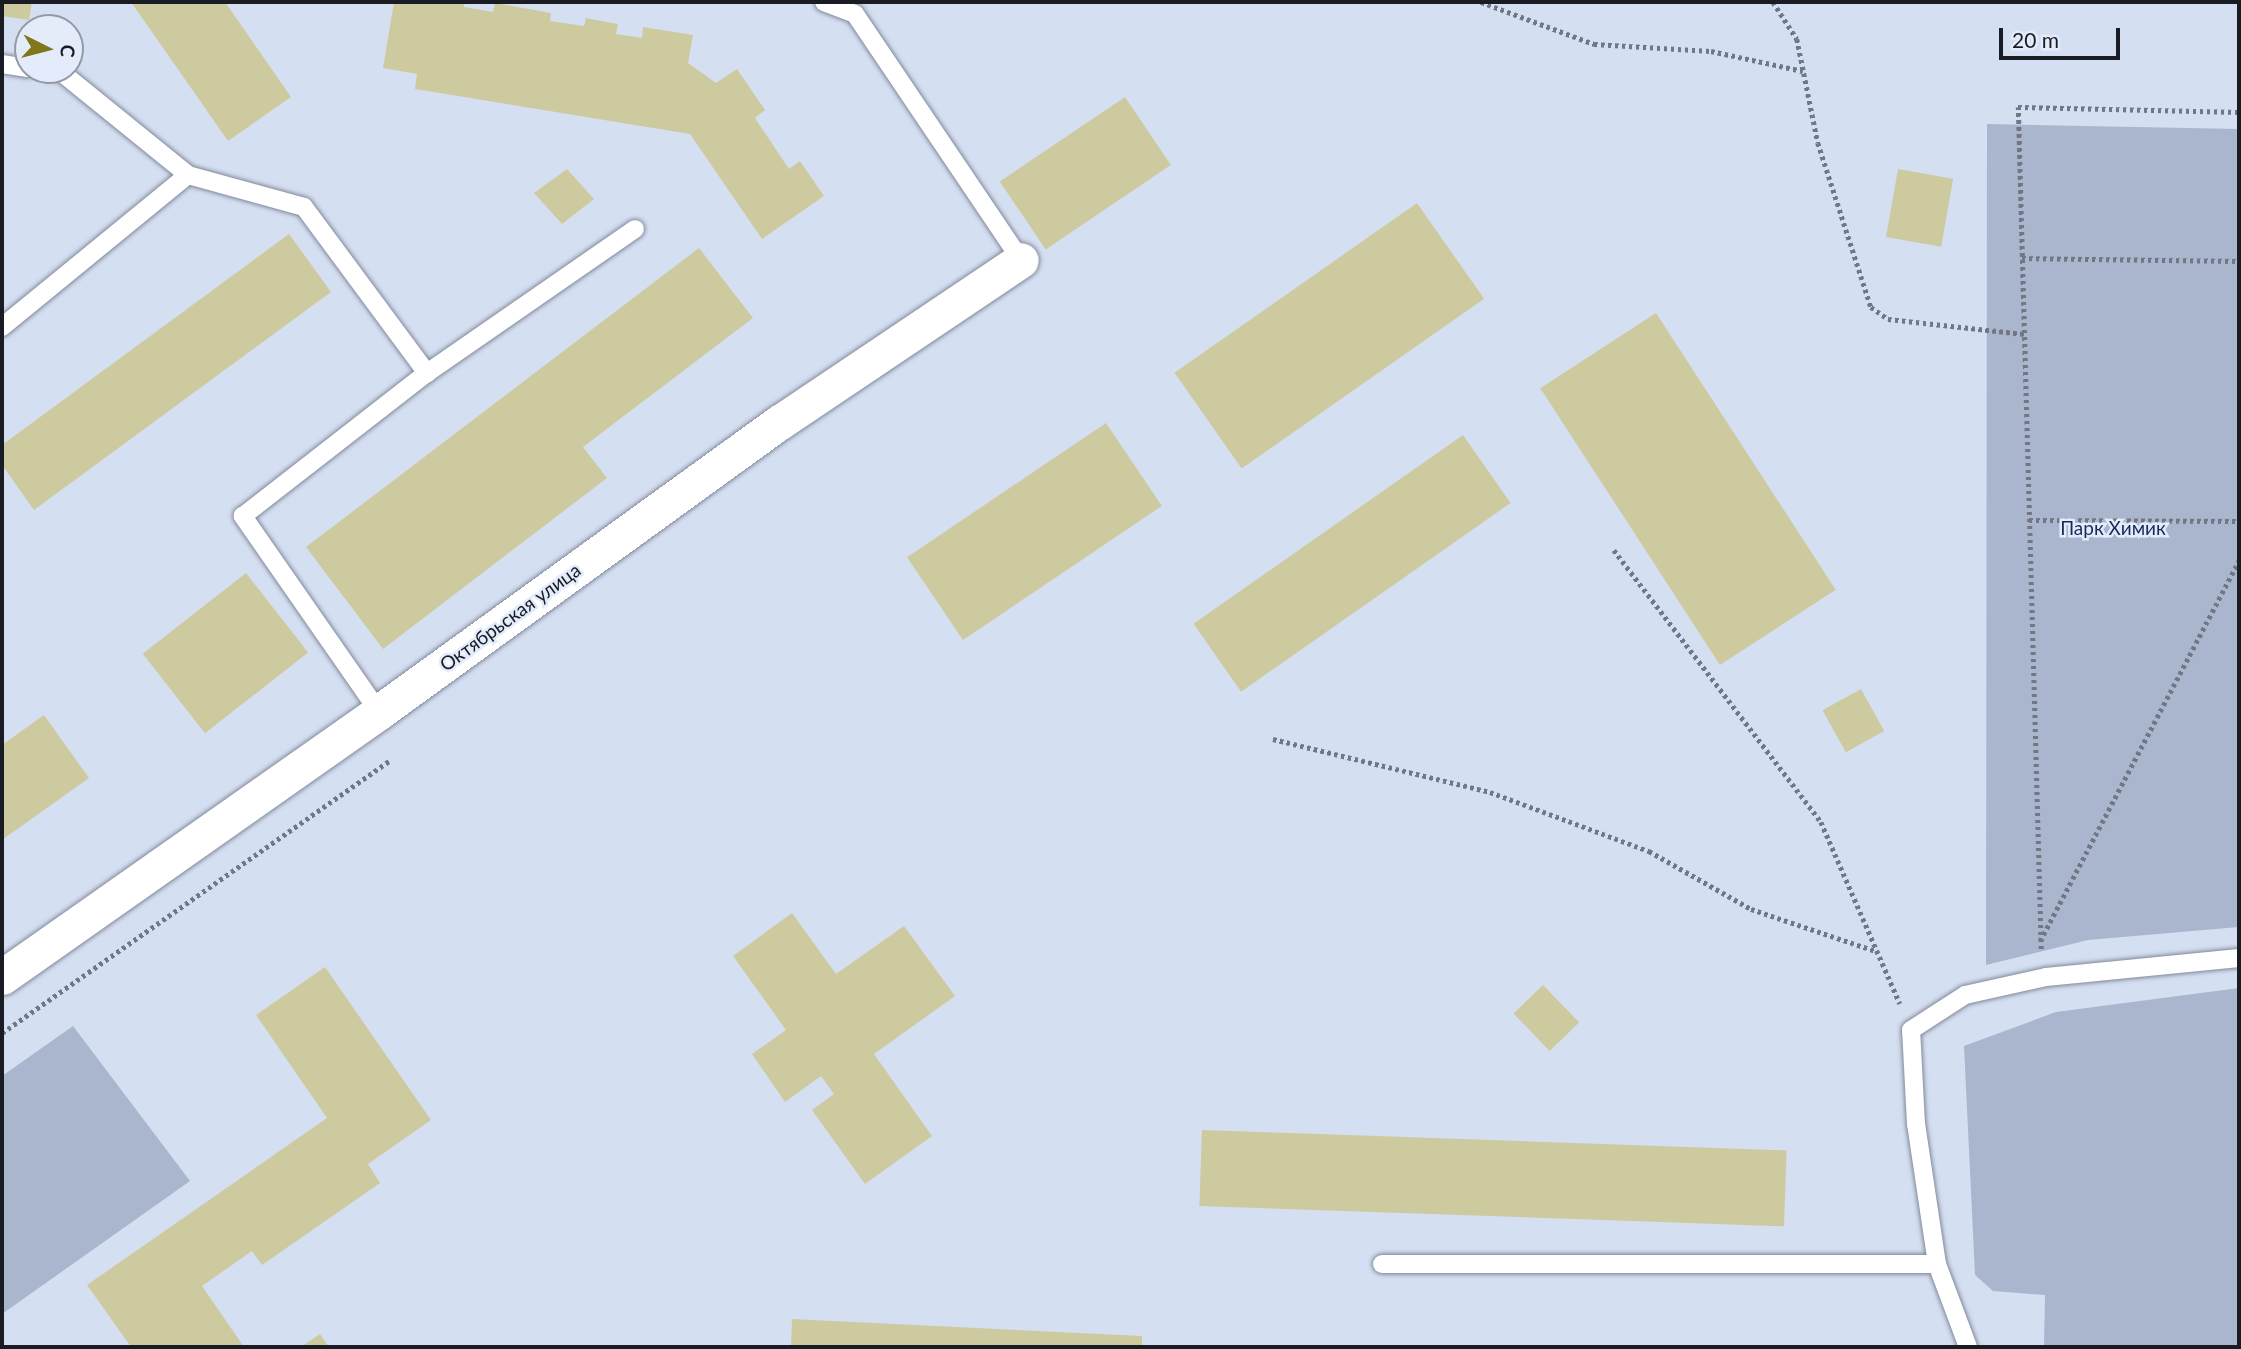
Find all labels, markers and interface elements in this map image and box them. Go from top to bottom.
north arrow [14,14,84,84]
scale bar [2003,14,2124,58]
text: 20 m [2012,27,2059,52]
text: С [56,44,80,58]
park label: Парк Химик [2060,517,2166,539]
street label: Октябрьская улица [435,558,585,676]

